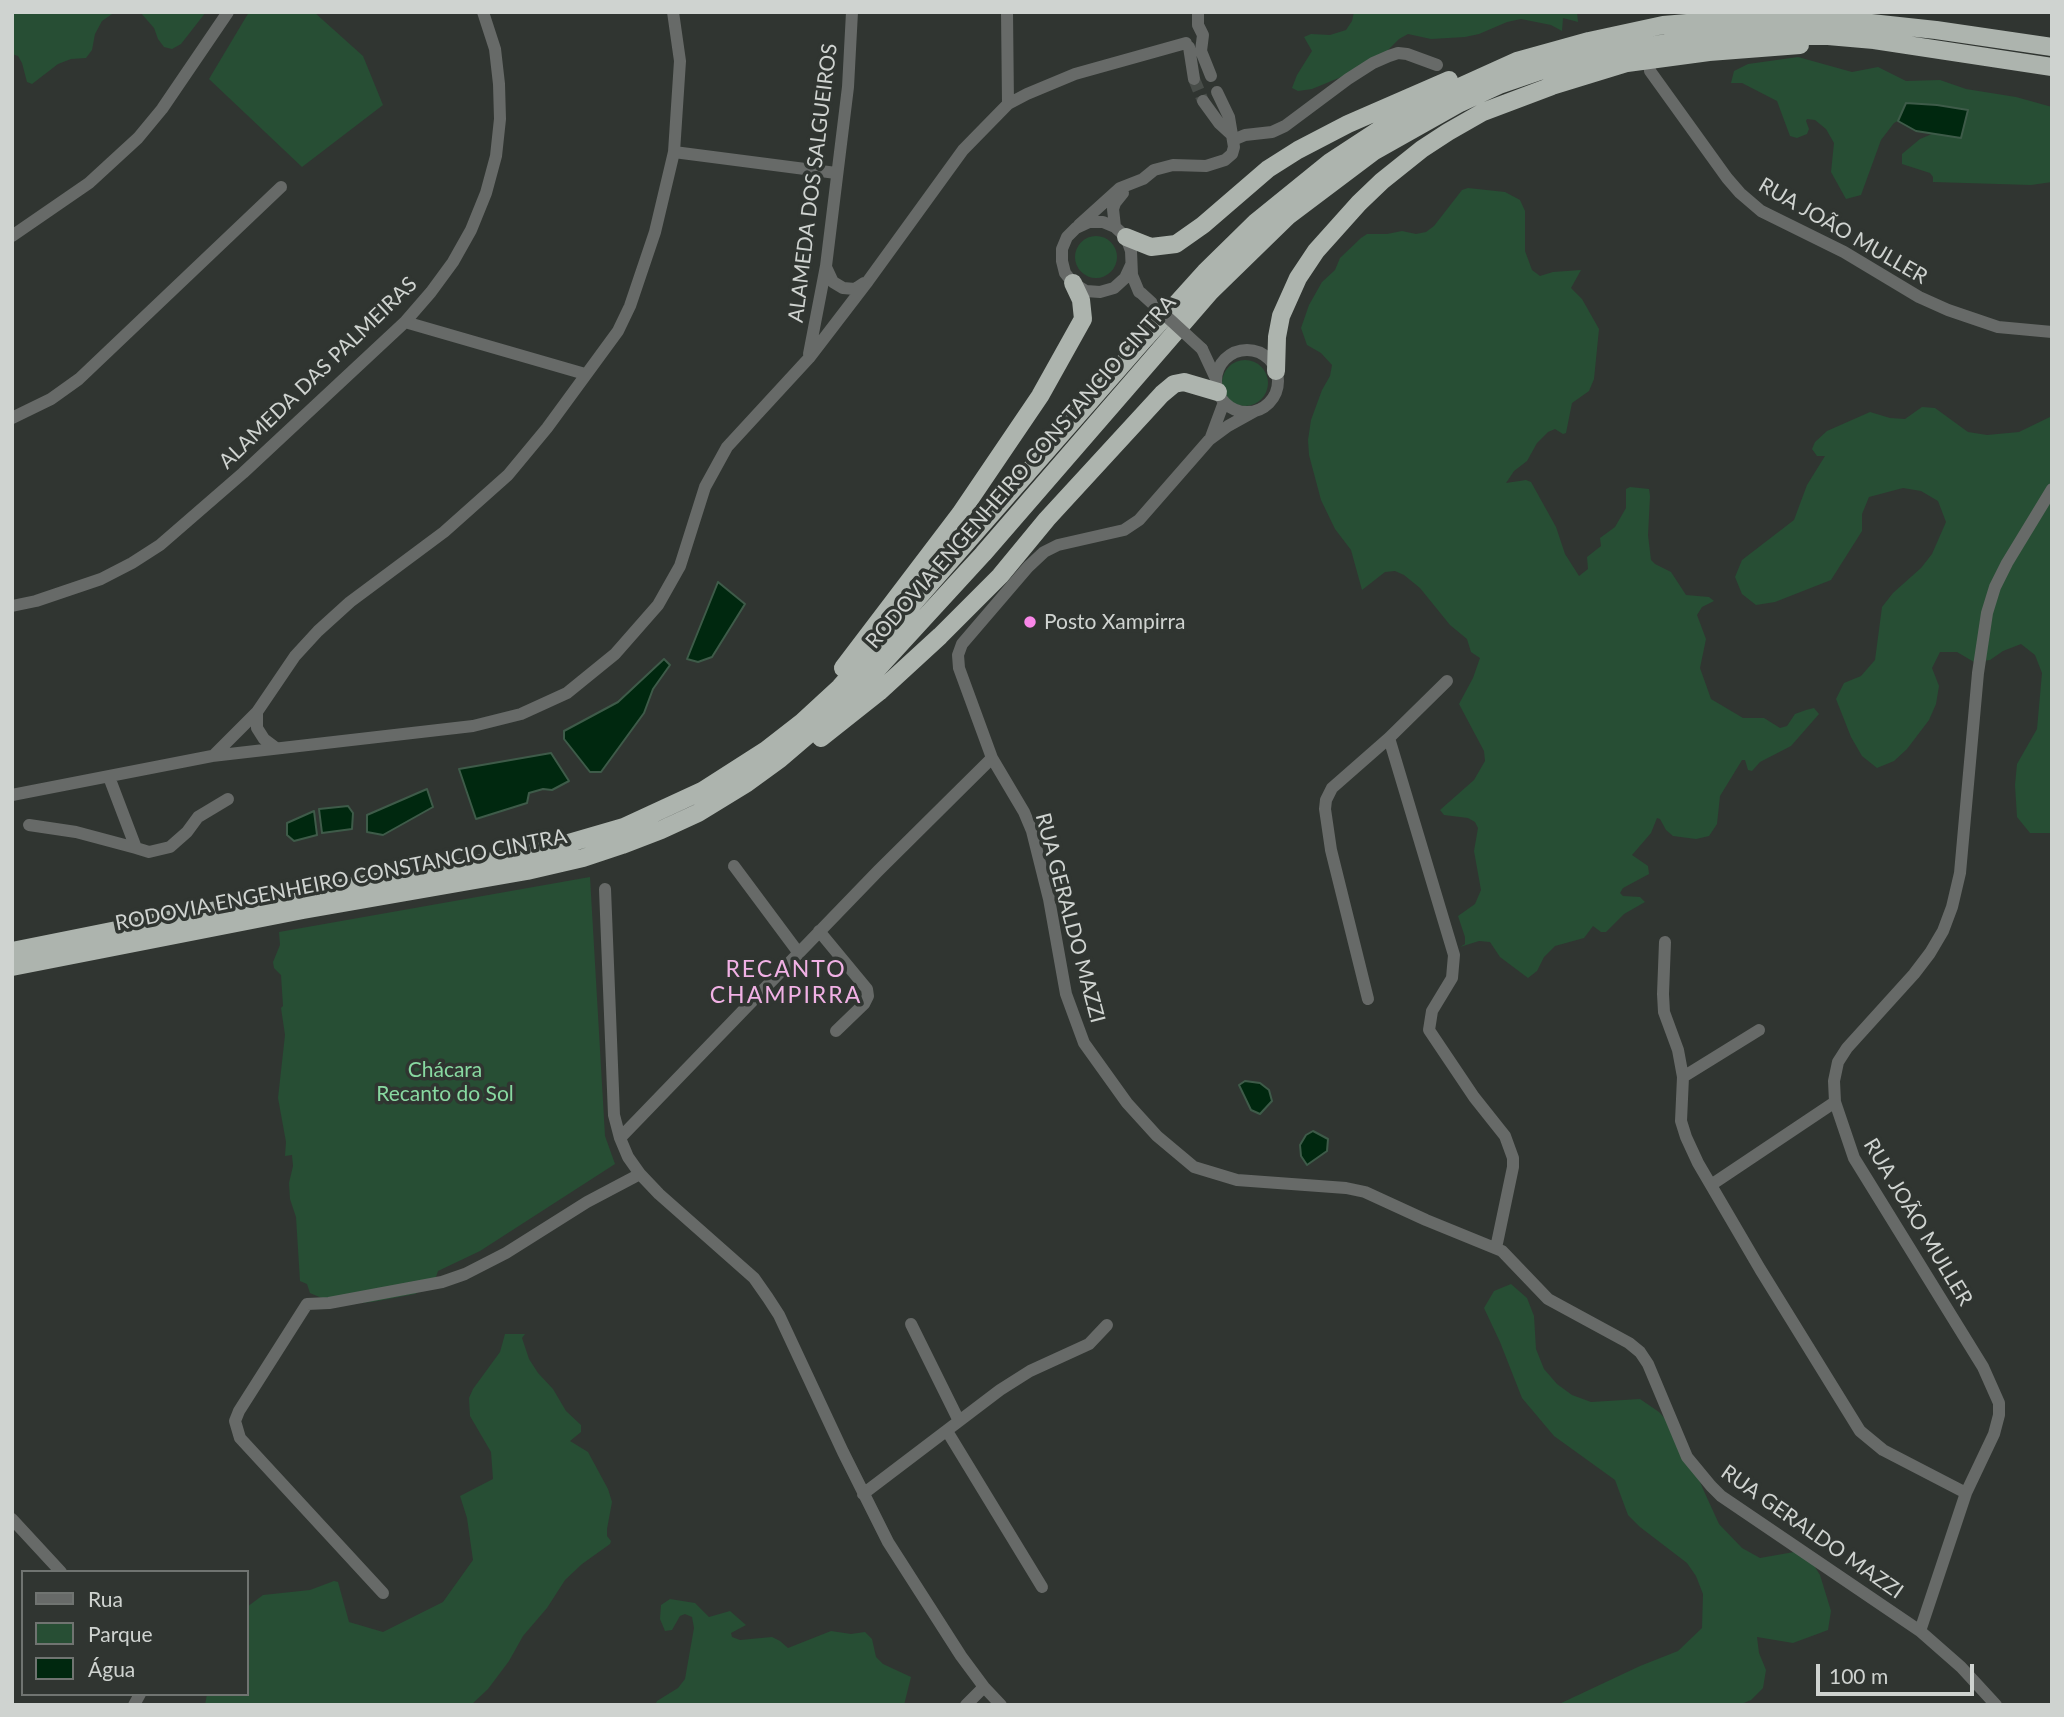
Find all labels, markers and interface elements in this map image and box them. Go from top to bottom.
street label: ALAMEDA DOS SALGUEIROS [783,42,843,324]
street label: RUA JOÃO MULLER [1754,172,1932,290]
street label: ALAMEDA DAS PALMEIRAS [214,272,422,474]
street label: RODOVIA ENGENHEIRO CONSTANCIO CINTRA [861,290,1181,654]
place label: Posto Xampirra [1044,609,1185,635]
marker: Posto Xampirra [1022,614,1038,630]
street label: RUA GERALDO MAZZI [1030,810,1110,1026]
street label: RODOVIA ENGENHEIRO CONSTANCIO CINTRA [113,824,569,936]
district label: RECANTO CHAMPIRRA [711,956,861,1010]
park label: Chácara Recanto do Sol [376,1057,514,1107]
street label: RUA JOÃO MULLER [1858,1134,1978,1310]
street label: RUA GERALDO MAZZI [1716,1460,1908,1604]
legend [21,1570,248,1696]
text: Rua [88,1586,123,1611]
text: Parque [88,1621,153,1646]
scale bar [1819,1650,1976,1694]
text: Água [88,1656,135,1681]
text: 100 m [1829,1663,1888,1688]

